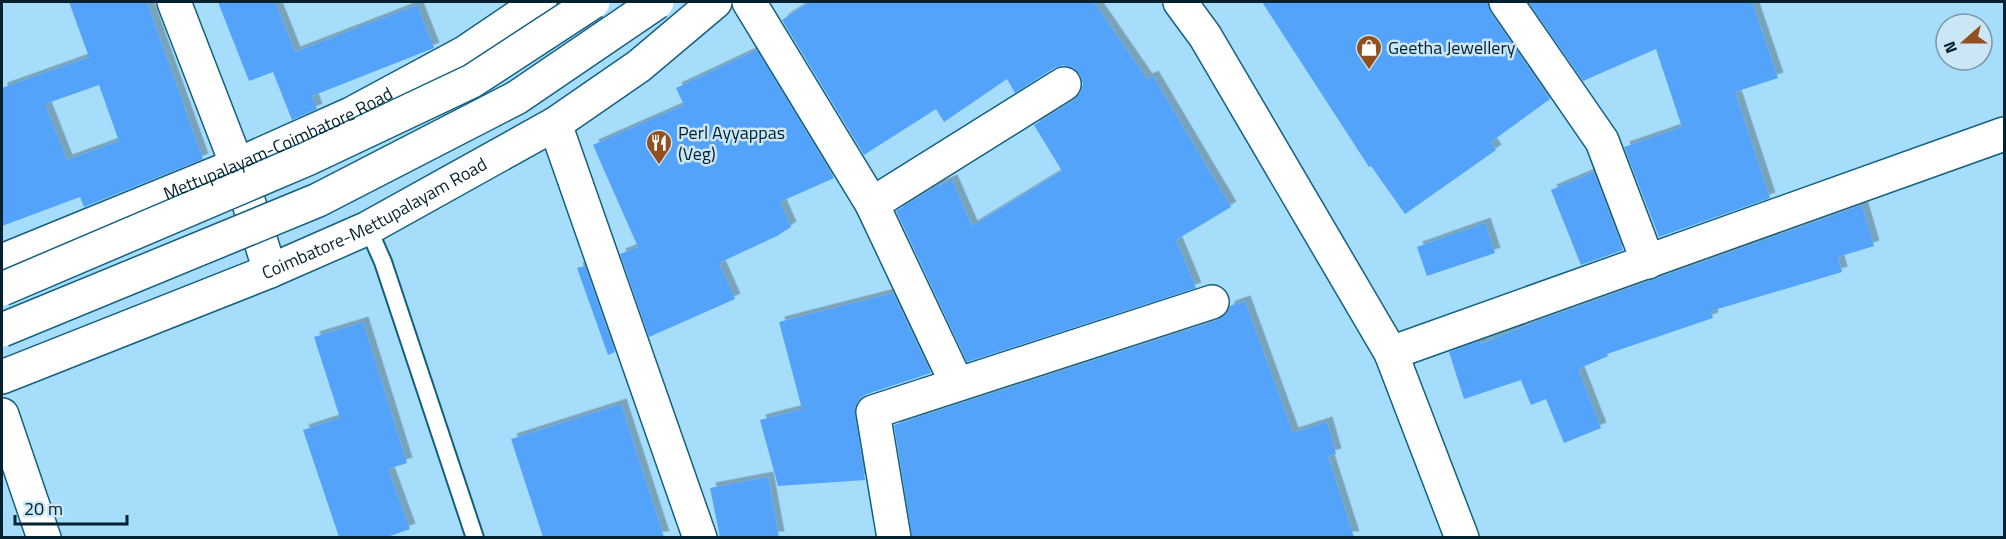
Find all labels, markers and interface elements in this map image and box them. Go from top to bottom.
north arrow [1934,12,1994,72]
shop icon: Geetha Jewellery [1354,33,1384,71]
place label: Geetha Jewellery [1388,34,1516,61]
text: N [1937,38,1963,57]
street label: Mettupalayam-Coimbatore Road [159,80,397,207]
place label: Perl Ayyappas (Veg) [678,119,785,167]
restaurant icon: Perl Ayyappas (Veg) [644,128,674,166]
street label: Coimbatore-Mettupalayam Road [258,150,492,286]
scale bar [15,488,128,526]
text: 20 m [24,495,63,522]

